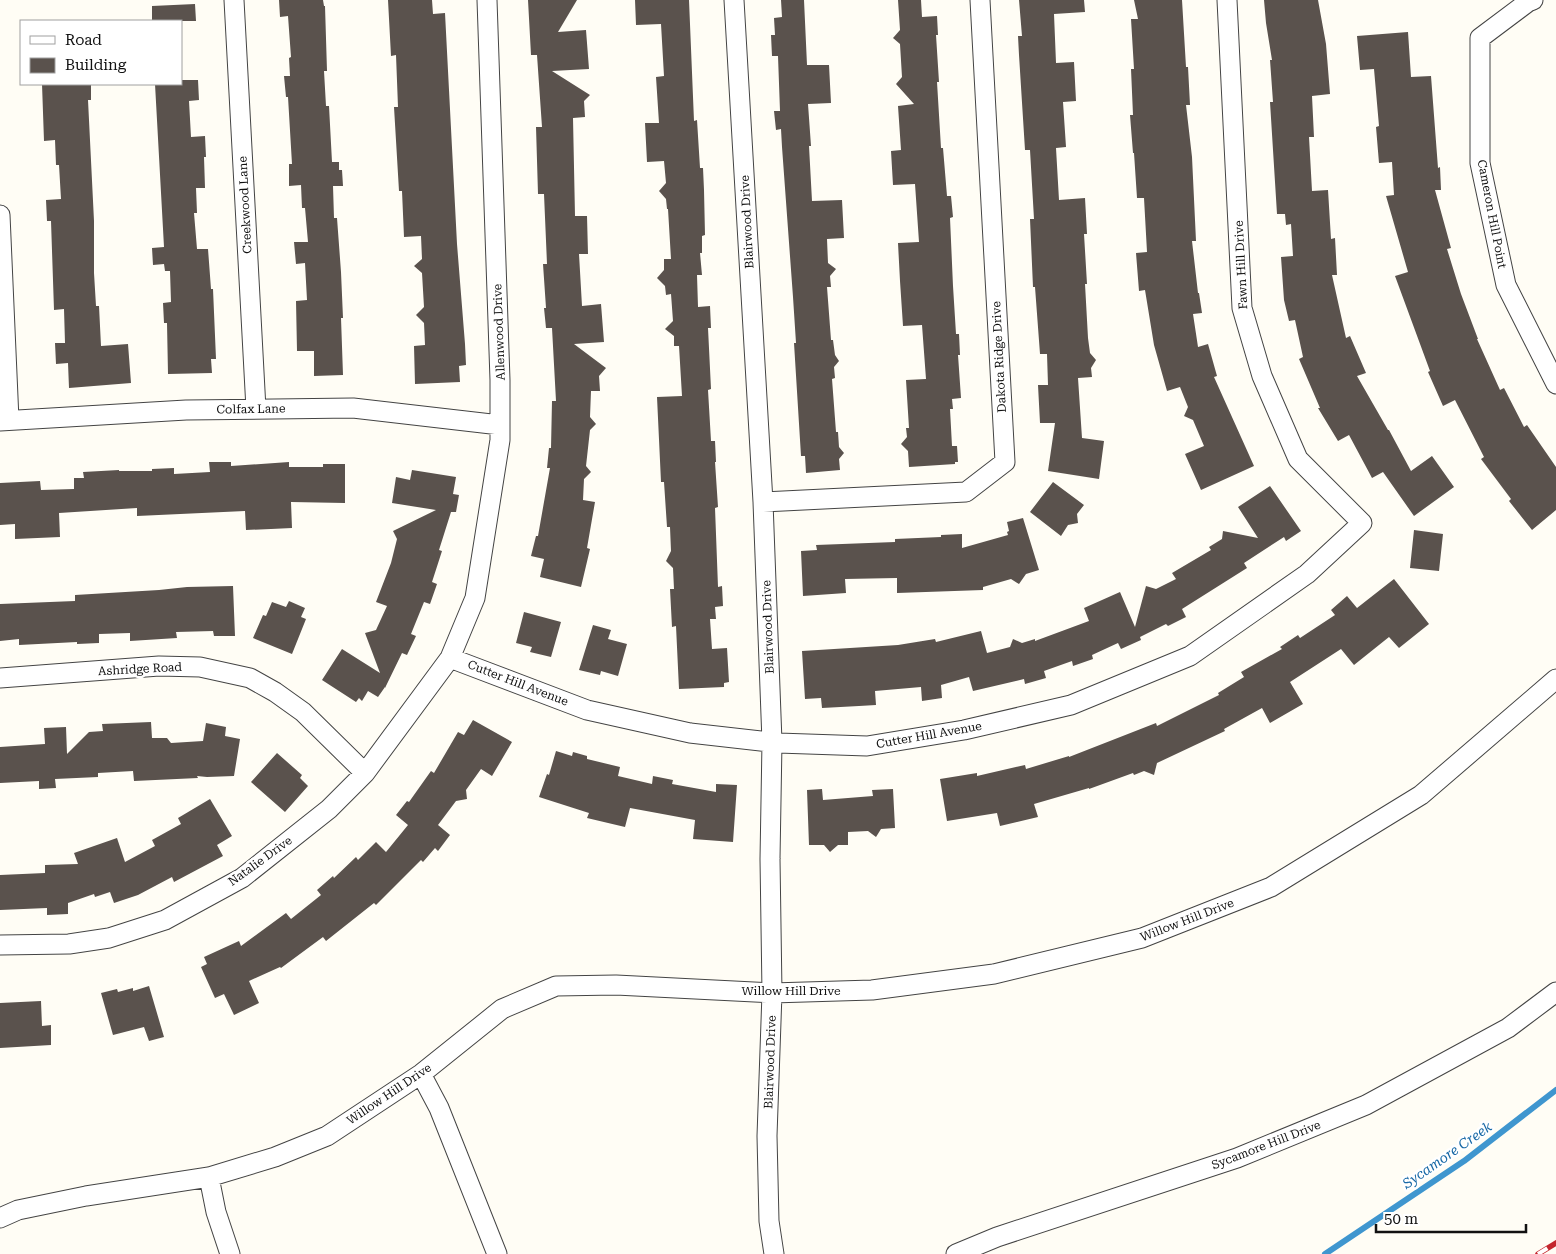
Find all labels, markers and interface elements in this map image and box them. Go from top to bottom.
legend [20,20,182,85]
text: Road [65,31,102,49]
text: Building [65,56,127,74]
street label: Creekwood Lane [235,155,255,254]
street label: Cameron Hill Point [1475,158,1510,270]
street label: Blairwood Drive [738,174,756,269]
street label: Fawn Hill Drive [1232,220,1250,310]
street label: Allenwood Drive [490,283,508,381]
street label: Dakota Ridge Drive [989,300,1009,413]
street label: Colfax Lane [216,401,286,417]
street label: Blairwood Drive [759,580,777,674]
street label: Cutter Hill Avenue [466,657,571,709]
street label: Ashridge Road [98,660,183,678]
street label: Cutter Hill Avenue [875,719,983,751]
street label: Natalie Drive [225,833,295,889]
street label: Willow Hill Drive [1138,896,1236,944]
street label: Willow Hill Drive [741,984,841,998]
street label: Blairwood Drive [761,1015,779,1109]
street label: Willow Hill Drive [344,1060,434,1128]
street label: Sycamore Hill Drive [1209,1118,1323,1172]
water label: Sycamore Creek [1399,1118,1495,1192]
scale bar [1376,1202,1526,1234]
text: 50 m [1384,1210,1419,1228]

